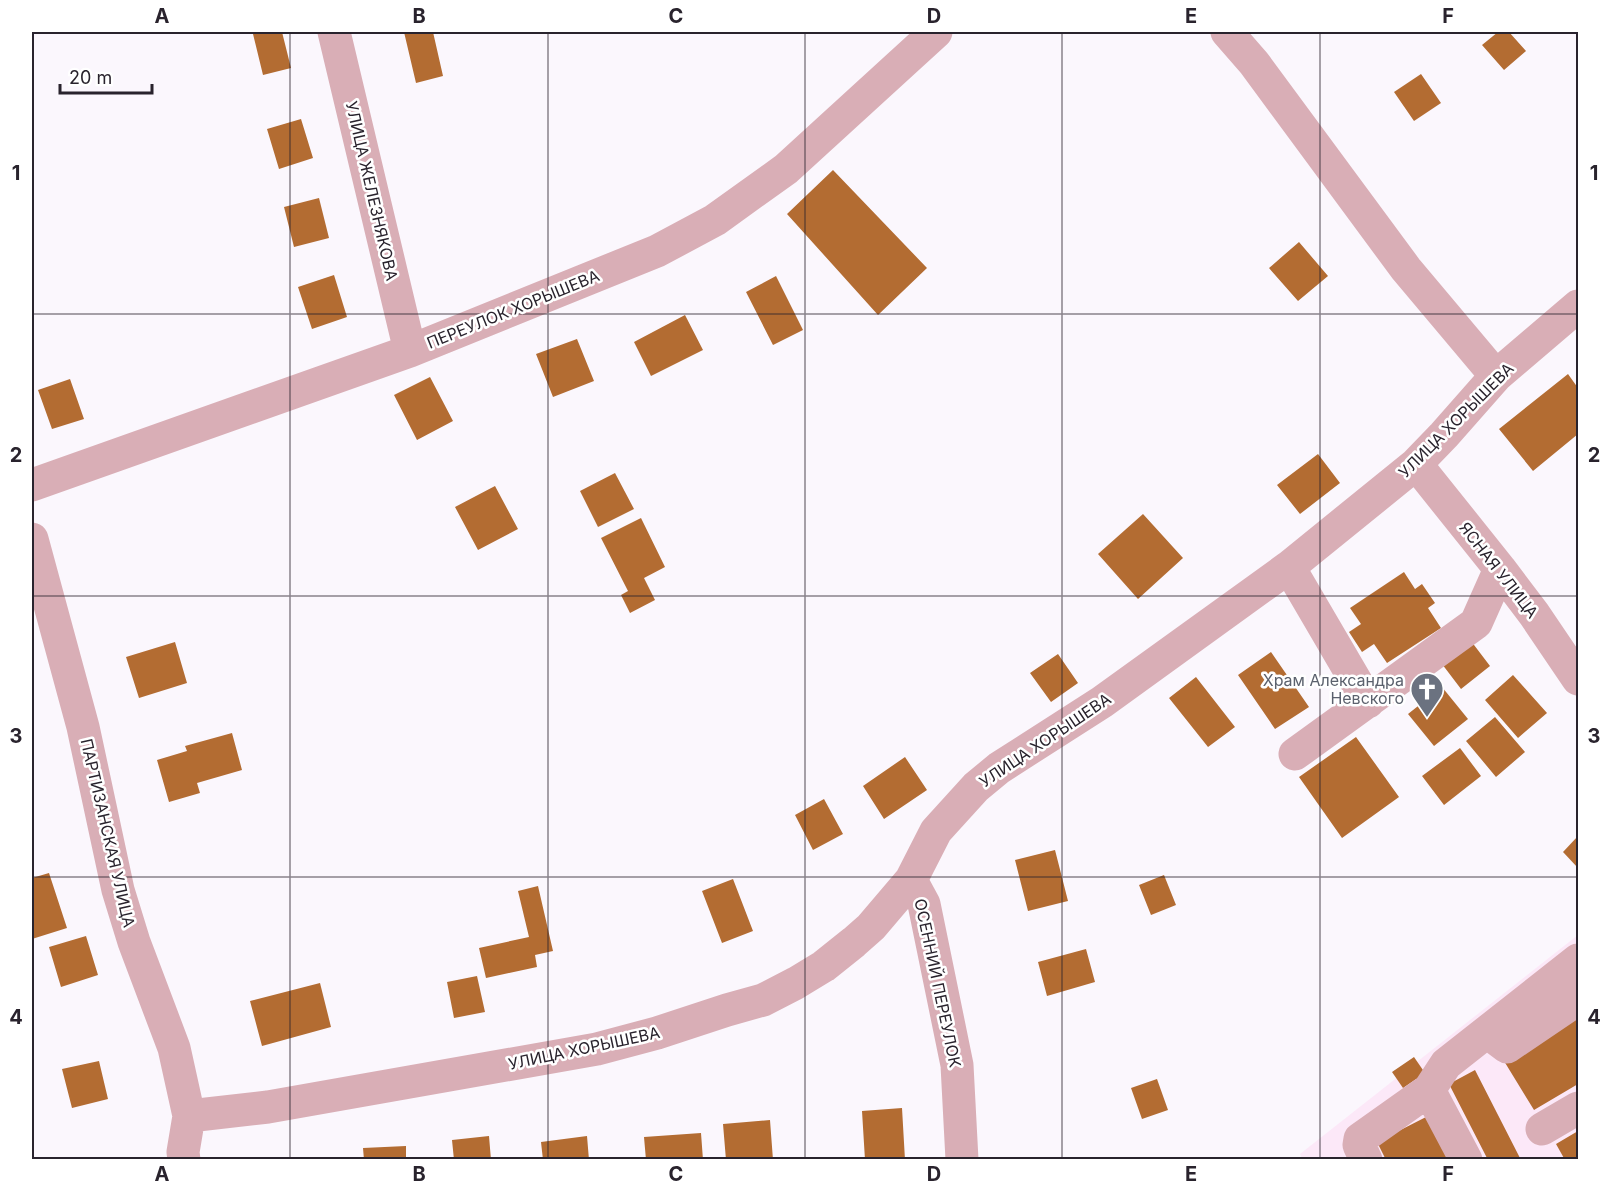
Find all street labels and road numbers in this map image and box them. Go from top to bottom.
street label: УЛИЦА ЖЕЛЕЗНЯКОВА [342,99,402,283]
street label: ПЕРЕУЛОК ХОРЫШЕВА [424,265,602,353]
street label: УЛИЦА ХОРЫШЕВА [1394,358,1518,482]
street label: ЯСНАЯ УЛИЦА [1455,518,1543,622]
street label: УЛИЦА ХОРЫШЕВА [975,688,1115,792]
street label: ПАРТИЗАНСКАЯ УЛИЦА [77,737,139,929]
street label: ОСЕННИЙ ПЕРЕУЛОК [910,897,966,1070]
street label: УЛИЦА ХОРЫШЕВА [506,1022,662,1074]

